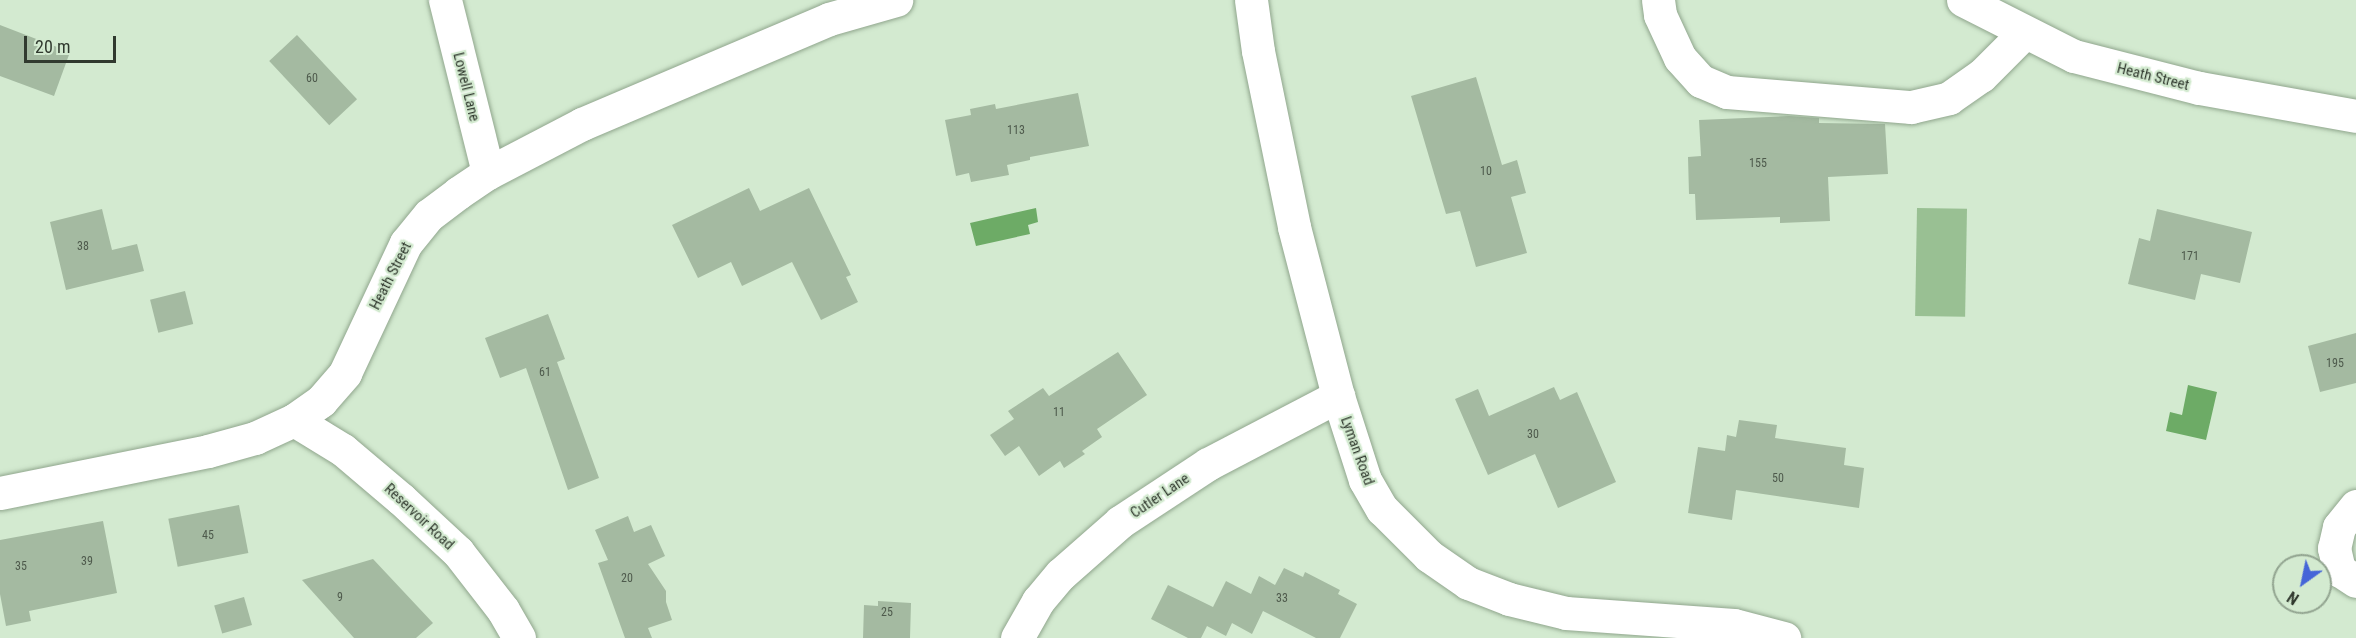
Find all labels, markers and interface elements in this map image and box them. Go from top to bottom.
scale bar [27,24,118,62]
text: 20 m [35,36,70,57]
street label: Lowell Lane [449,51,483,123]
street label: Heath Street [2115,59,2191,95]
house number: 60 [306,72,318,86]
house number: 113 [1007,124,1025,138]
house number: 155 [1749,157,1767,171]
house number: 10 [1480,165,1492,179]
street label: Heath Street [366,239,416,313]
house number: 38 [77,240,89,254]
house number: 171 [2181,250,2199,264]
house number: 195 [2326,357,2344,371]
house number: 61 [539,366,551,380]
house number: 11 [1053,406,1065,420]
street label: Lyman Road [1336,414,1378,488]
house number: 30 [1527,428,1539,442]
street label: Cutler Lane [1127,470,1193,522]
house number: 50 [1772,472,1784,486]
street label: Reservoir Road [380,480,458,554]
house number: 45 [202,529,214,543]
north arrow [2272,554,2332,614]
house number: 39 [81,555,93,569]
house number: 35 [15,560,27,574]
house number: 20 [621,572,633,586]
text: N [2284,587,2302,608]
house number: 9 [337,591,343,605]
house number: 33 [1276,592,1288,606]
house number: 25 [881,606,893,620]

